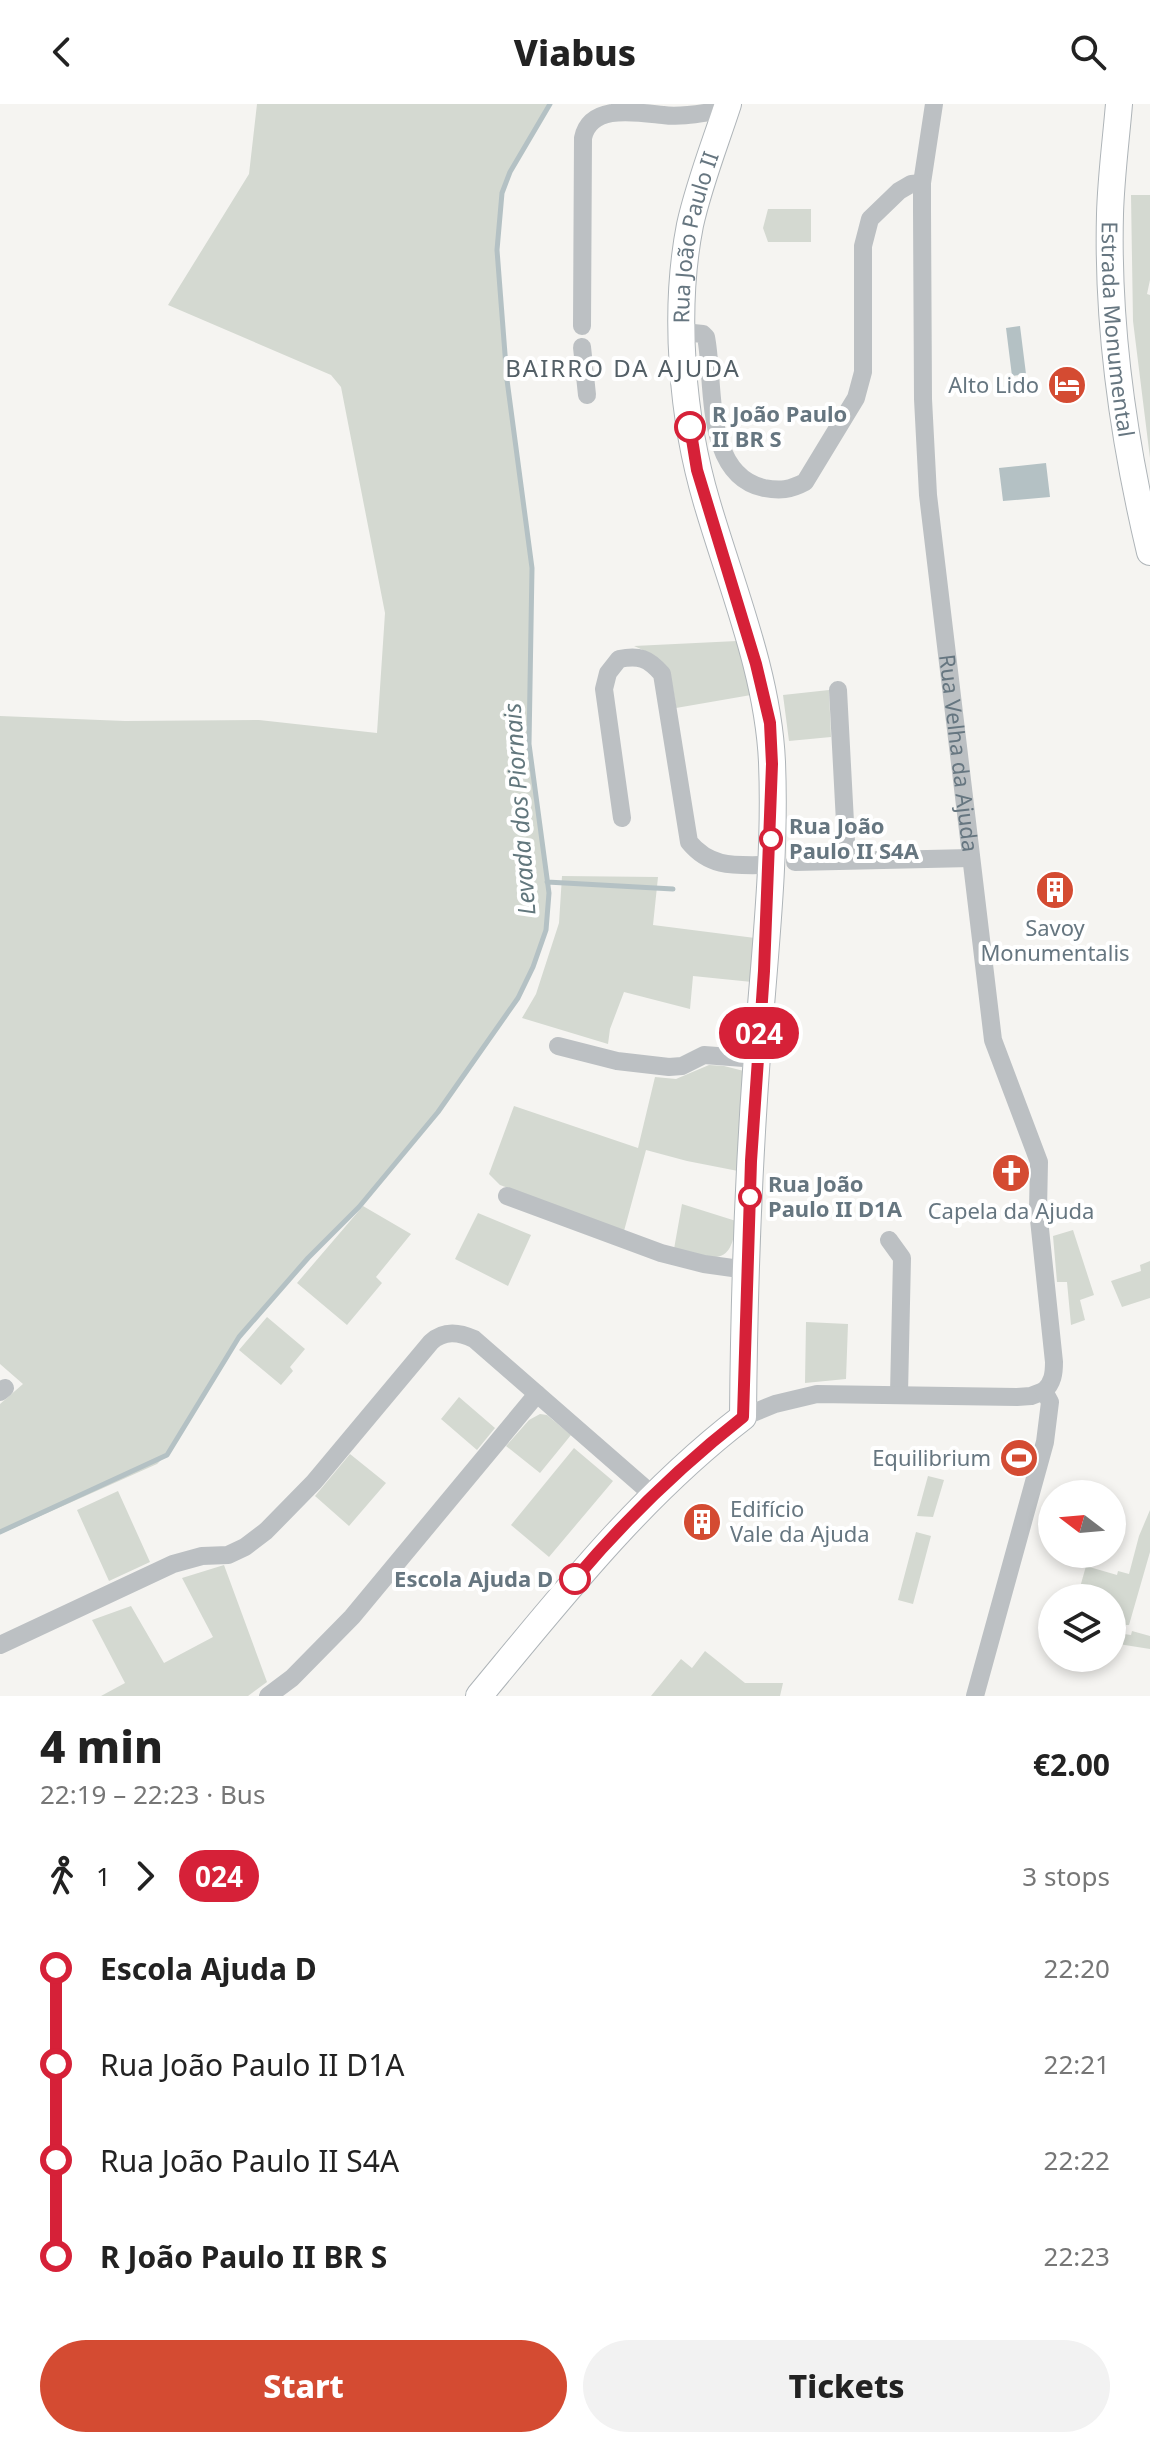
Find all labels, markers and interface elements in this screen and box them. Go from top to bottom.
text: Viabus [514,28,636,77]
icon: back [40,30,84,74]
icon: search [1066,30,1110,74]
street label: Rua João Paulo II [665,147,725,324]
street label: Estrada Monumental [1096,221,1143,439]
district label: BAIRRO DA AJUDA [505,351,741,384]
hotel icon: Alto Lido [1046,364,1088,406]
place label: Alto Lido [948,369,1039,399]
place label: R João Paulo II BR S [712,398,847,453]
marker: R João Paulo II BR S [675,412,705,442]
street label: Rua Velha da Ajuda [933,653,986,853]
water label: Levada dos Piornais [495,702,542,916]
place label: Rua João Paulo II S4A [789,810,920,865]
marker: Rua João Paulo II S4A [760,828,782,850]
building icon: Savoy Monumentalis [1034,869,1076,911]
place label: Savoy Monumentalis [980,912,1130,967]
line badge: 024 [713,1007,805,1059]
text: 024 [735,1014,783,1052]
church icon: Capela da Ajuda [990,1152,1032,1194]
place label: Rua João Paulo II D1A [768,1168,903,1223]
marker: Rua João Paulo II D1A [739,1186,761,1208]
place label: Capela da Ajuda [928,1195,1094,1225]
sports icon: Equilibrium [998,1437,1040,1479]
place label: Equilibrium [872,1442,991,1472]
north arrow [1038,1480,1126,1568]
map controls [1038,1480,1126,1672]
place label: Edifício Vale da Ajuda [730,1493,870,1548]
building icon: Edifício Vale da Ajuda [681,1501,723,1543]
place label: Escola Ajuda D [394,1563,553,1593]
marker: Escola Ajuda D [560,1564,590,1594]
button: layers [1038,1584,1126,1672]
text: 4 min [40,1716,163,1776]
text: €2.00 [1033,1744,1110,1785]
text: 22:19 – 22:23 · Bus [40,1776,265,1812]
icon: walk [40,1854,84,1898]
icon: forward [123,1854,167,1898]
text: 024 [195,1857,243,1895]
text: 1 [96,1858,111,1894]
text: 3 stops [1022,1858,1110,1894]
text: Escola Ajuda D [100,1948,317,1989]
text: 22:20 [1044,1950,1110,1986]
text: Rua João Paulo II D1A [100,2044,405,2085]
text: 22:21 [1044,2046,1110,2082]
text: Rua João Paulo II S4A [100,2140,399,2181]
text: 22:22 [1044,2142,1110,2178]
text: R João Paulo II BR S [100,2236,387,2277]
text: 22:23 [1044,2238,1110,2274]
button: Start [40,2340,567,2432]
button: Tickets [583,2340,1110,2432]

